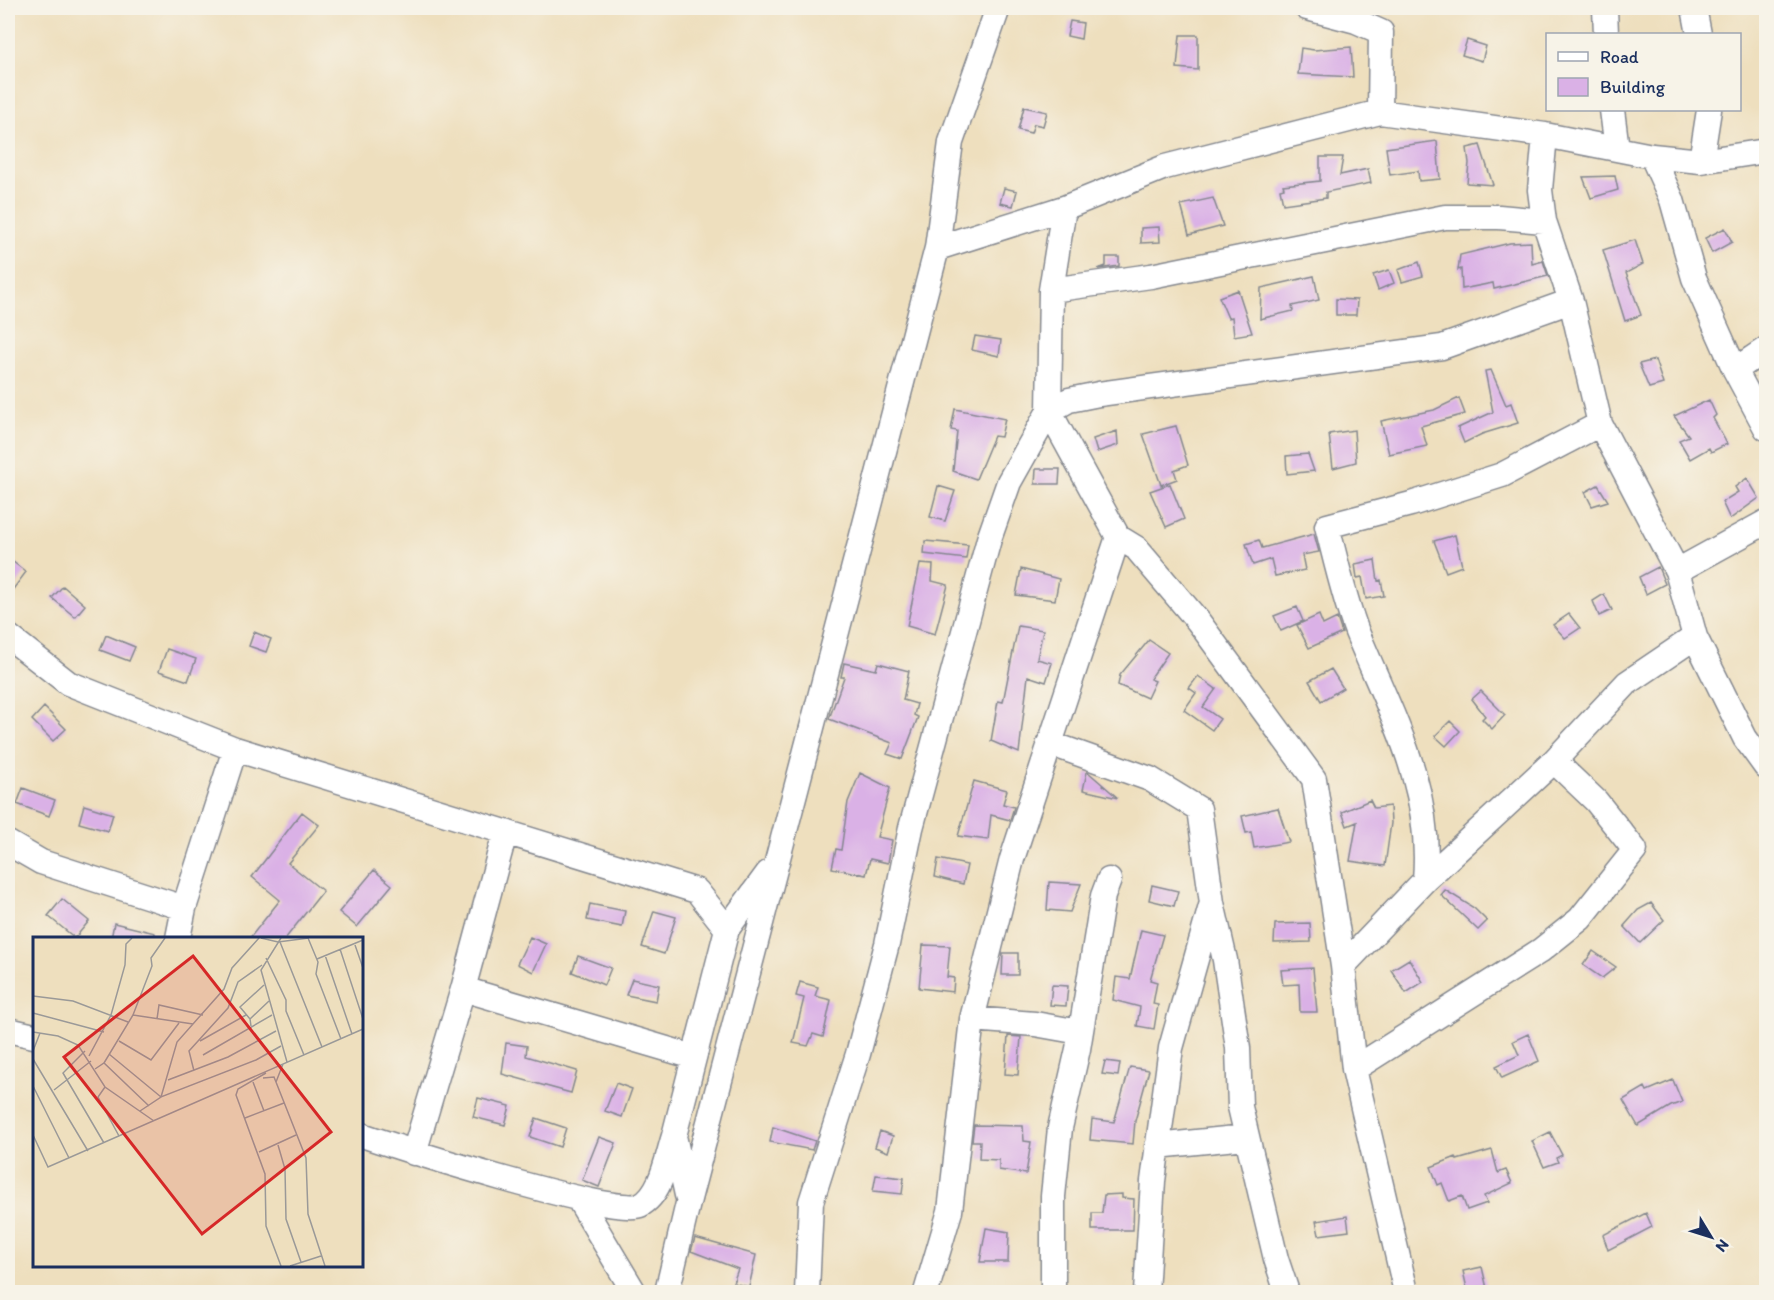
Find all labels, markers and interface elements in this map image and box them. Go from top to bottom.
legend [1546,33,1741,111]
text: Road [1600,46,1639,68]
text: Building [1600,76,1666,98]
inset map [33,937,363,1267]
north arrow [1681,1207,1741,1267]
text: N [1712,1236,1733,1256]

